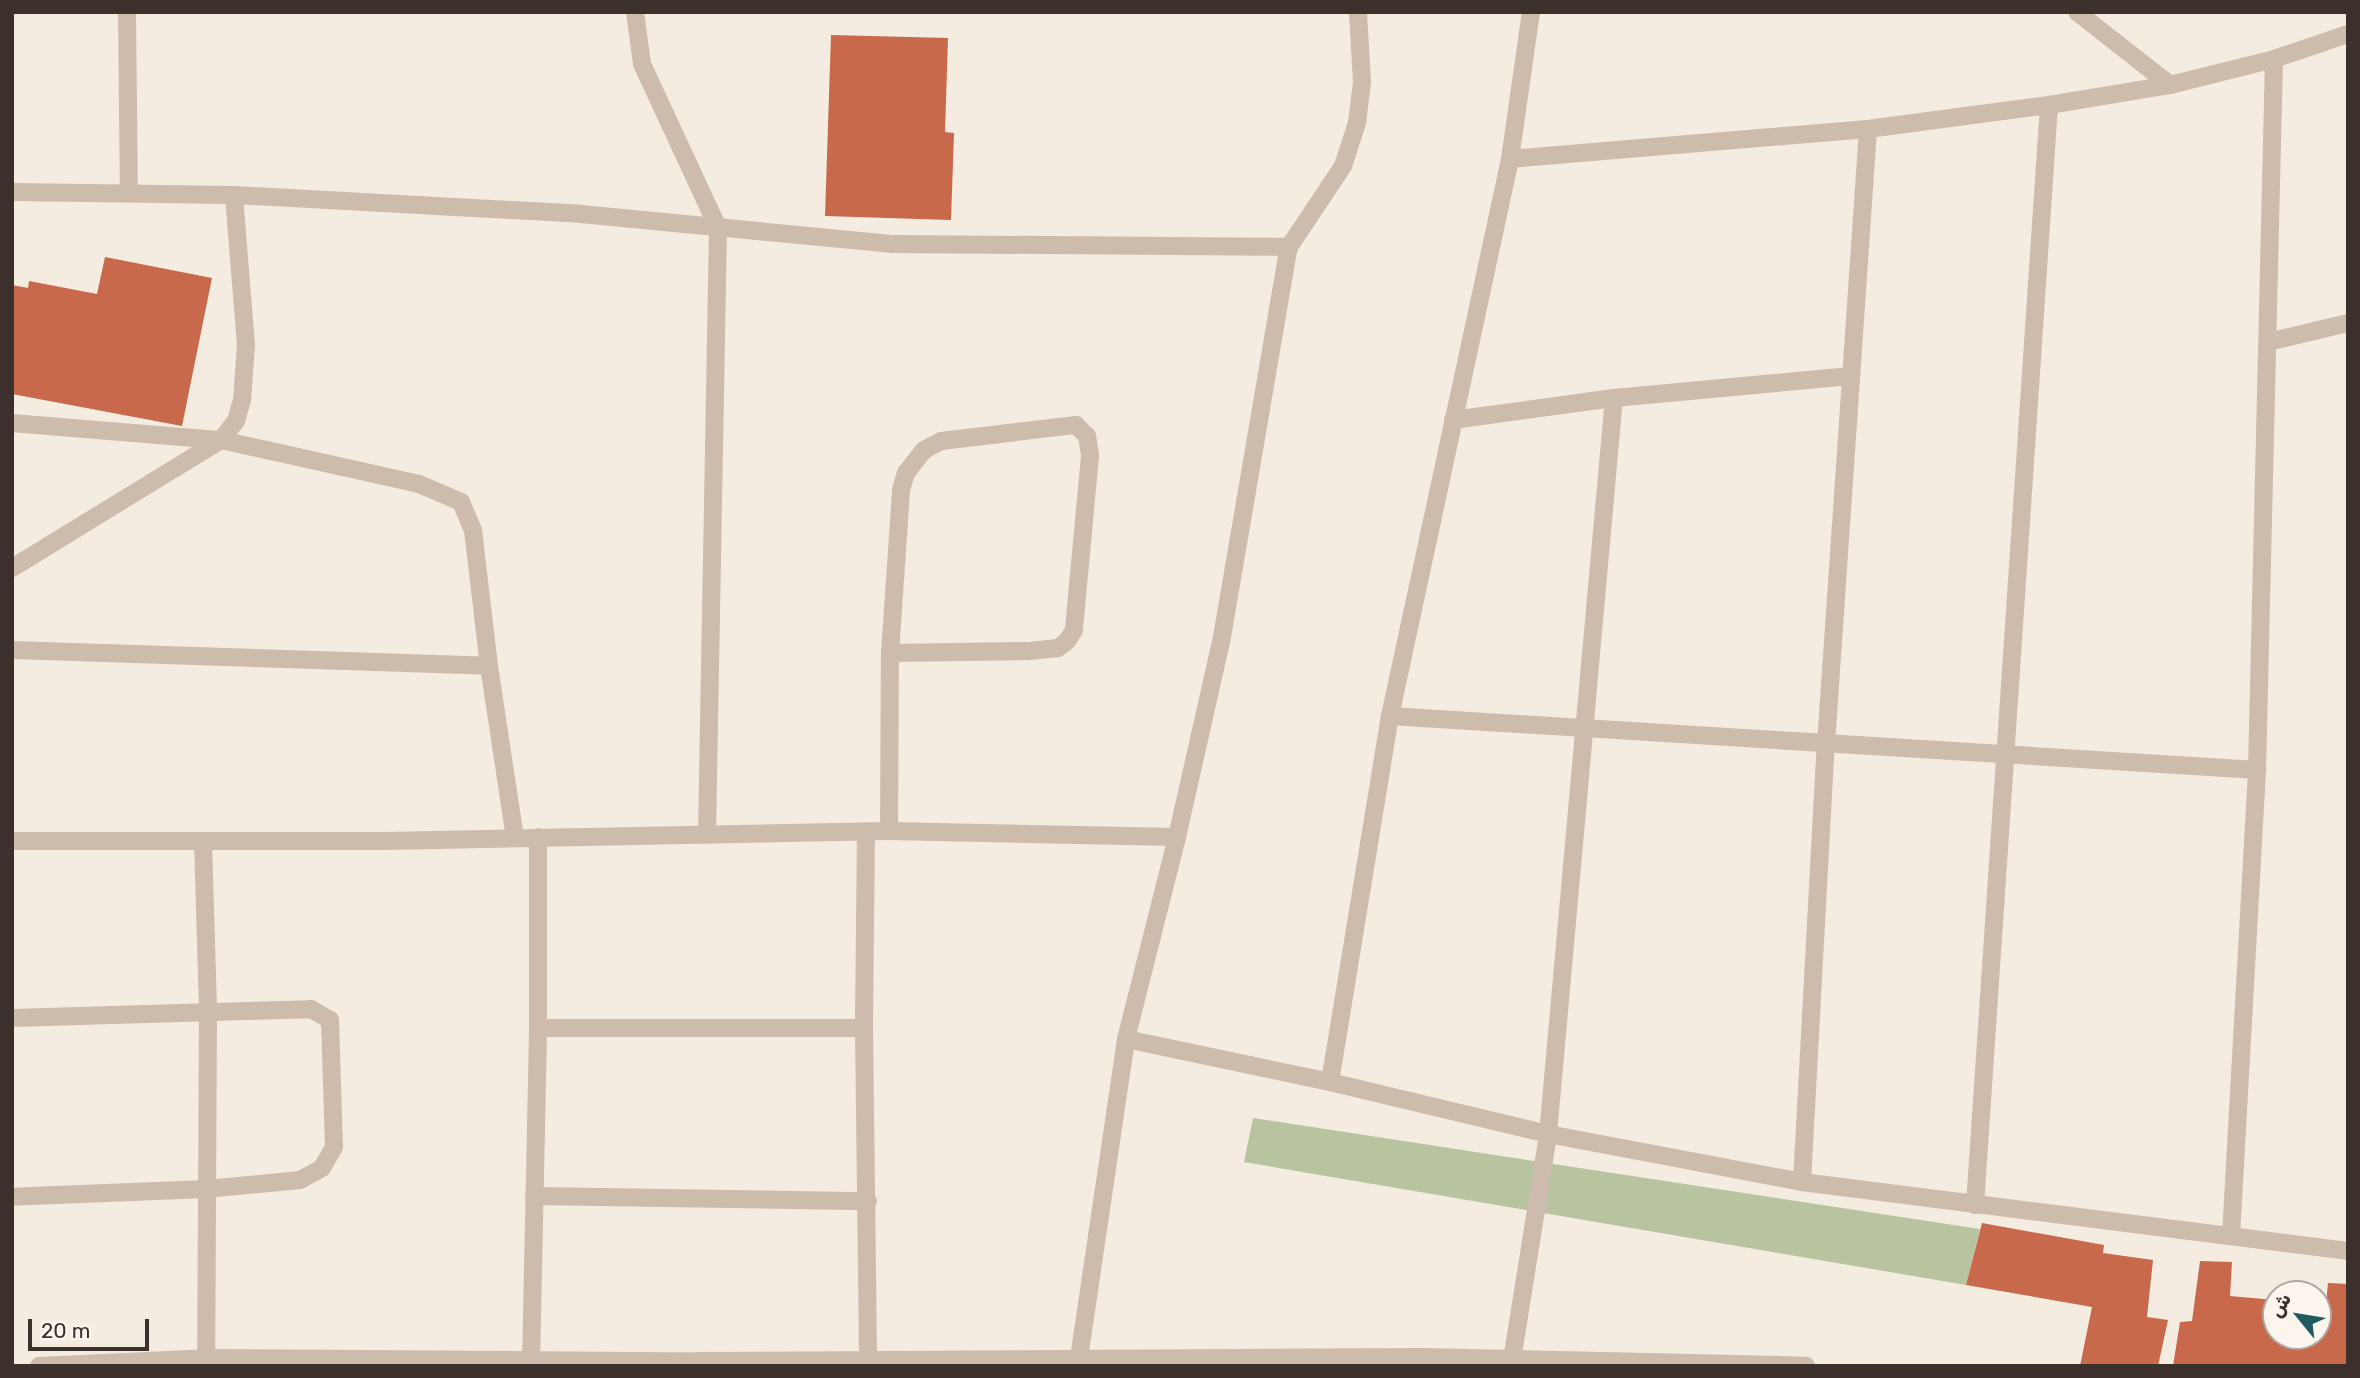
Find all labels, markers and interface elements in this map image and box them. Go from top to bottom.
north arrow [2262,1280,2332,1350]
text: ش [2264,1289,2296,1321]
scale bar [32,1304,152,1348]
text: 20 m [41,1318,90,1343]

